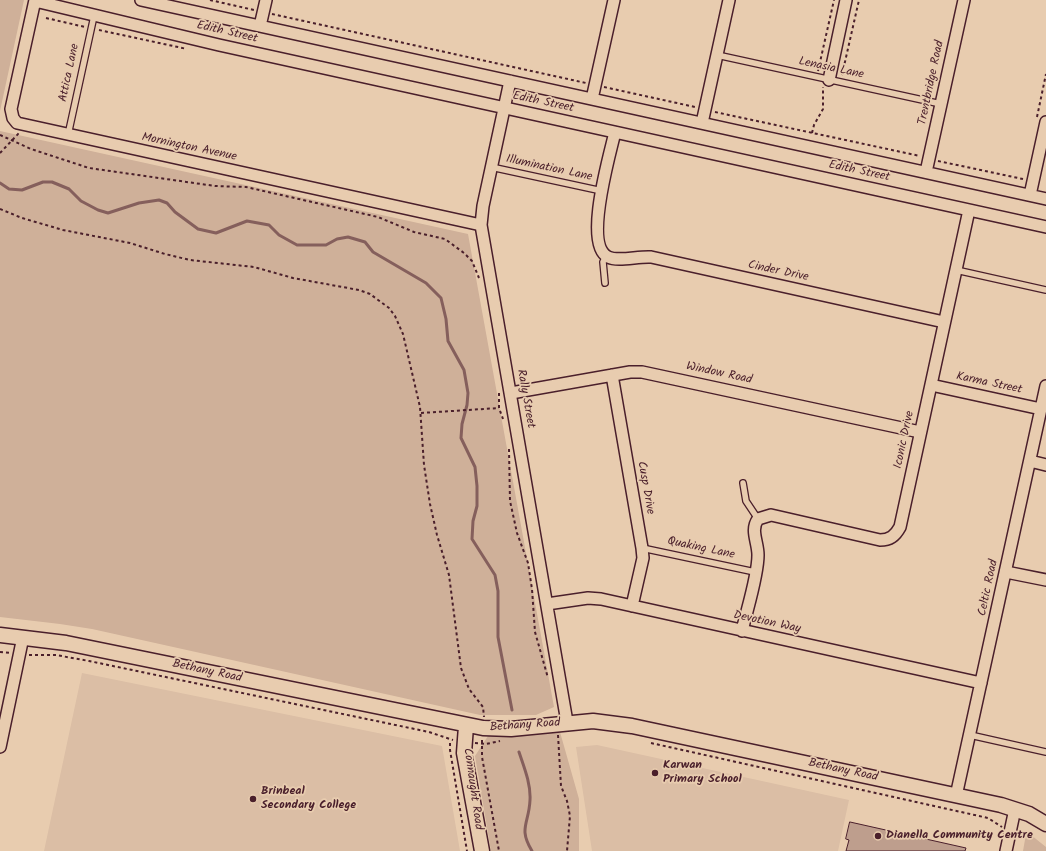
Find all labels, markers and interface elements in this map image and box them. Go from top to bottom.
street label: Edith Street [195,19,259,47]
street label: Trentbridge Road [916,39,948,127]
street label: Attica Lane [57,43,83,103]
street label: Lenasia Lane [797,55,865,83]
street label: Edith Street [511,89,575,117]
street label: Mornington Avenue [140,131,238,165]
street label: Illumination Lane [505,153,593,185]
street label: Edith Street [827,158,891,186]
street label: Cinder Drive [746,259,810,285]
street label: Window Road [685,360,753,388]
street label: Rally Street [513,369,537,429]
street label: Karma Street [955,370,1023,398]
street label: Iconic Drive [892,410,918,470]
street label: Cusp Drive [633,460,657,516]
street label: Quaking Lane [666,535,736,563]
street label: Celtic Road [976,559,1002,617]
street label: Devotion Way [732,609,802,637]
street label: Bethany Road [171,658,243,686]
street label: Bethany Road [489,716,561,736]
street label: Connaught Road [459,747,485,831]
street label: Bethany Road [807,757,879,785]
place label: Karwan Primary School [663,759,742,787]
marker: Karwan Primary School [650,768,660,778]
place label: Brinbeal Secondary College [261,785,356,813]
marker: Brinbeal Secondary College [248,794,258,804]
place label: Dianella Community Centre [886,829,1033,843]
marker: Dianella Community Centre [873,831,883,841]

